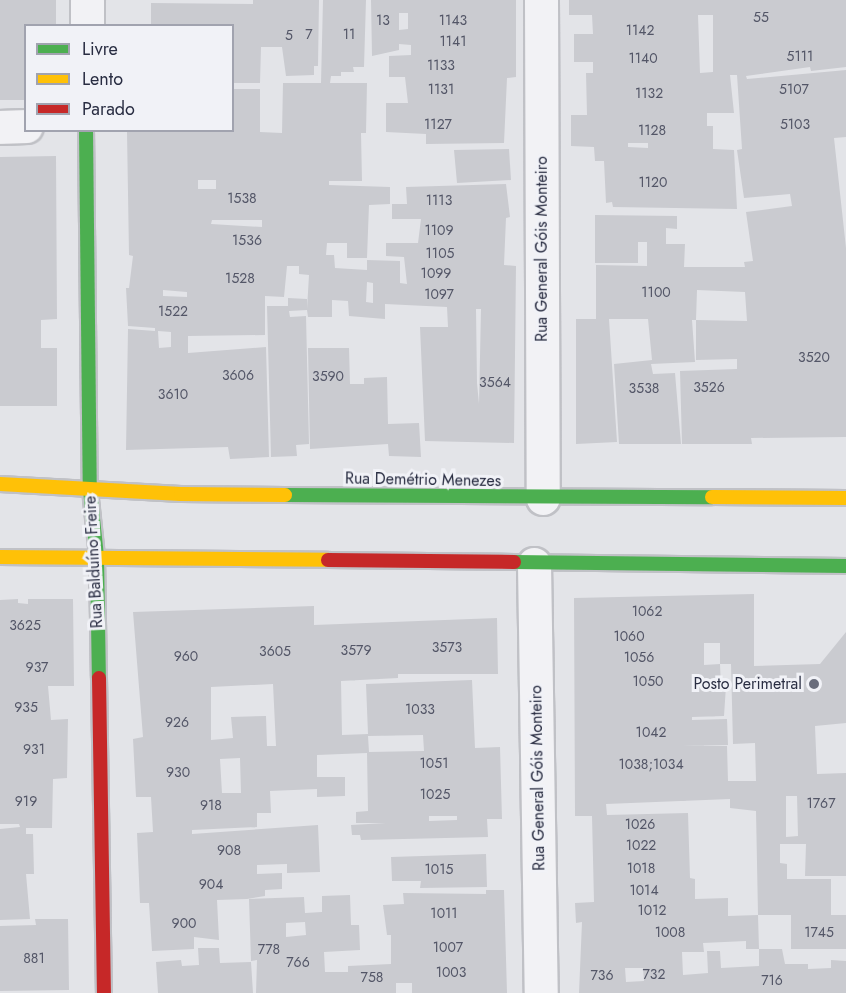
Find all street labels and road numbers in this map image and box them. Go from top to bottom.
street label: Rua General Góis Monteiro [532,156,552,342]
street label: Rua Demétrio Menezes [345,469,501,491]
street label: Rua Balduíno Freire [81,495,107,629]
street label: Rua General Góis Monteiro [527,685,549,871]

